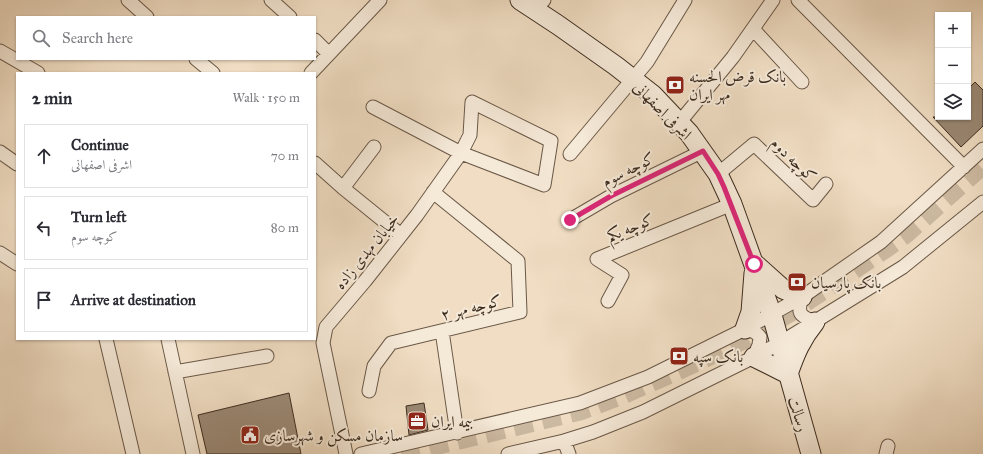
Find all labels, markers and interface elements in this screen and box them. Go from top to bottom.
map controls [935,12,971,120]
button: + [935,12,971,48]
search box [16,16,316,60]
icon: search [30,27,52,49]
text: Search here [62,29,133,47]
button: − [935,48,971,84]
place label: بانک قرض الحسنه مهر ایران [689,67,786,105]
bank icon: بانک قرض الحسنه مهر ایران [664,74,686,96]
street label: اشرفی اصفهانی [629,77,696,144]
button: layers [935,84,971,120]
text: 2 min [32,88,72,109]
text: Walk · 150 m [232,90,300,106]
street label: کوچه دوم [763,133,820,189]
text: Continue [71,136,129,154]
icon: ahead [33,145,55,167]
text: 70 m [271,148,299,164]
street label: کوچه سوم [598,148,660,195]
text: اشرفی اصفهانی [71,157,132,173]
text: Turn left [71,208,127,226]
street label: کوچه یکم [604,209,659,251]
street label: خیابان مهدی زاده [330,210,403,294]
route end [561,211,579,229]
icon: left [33,217,55,239]
text: 80 m [271,220,299,236]
text: کوچه سوم [71,229,117,245]
route start [745,255,763,273]
bank icon: بانک پارسیان [786,271,808,293]
place label: بانک پارسیان [811,273,881,294]
icon: arrive [33,289,55,311]
text: Arrive at destination [71,291,196,309]
street label: کوچه مهر ۲ [439,291,504,326]
bank icon: بانک سپه [668,345,690,367]
place label: بانک سپه [693,347,743,368]
street label: رسالت [784,394,813,434]
office icon: بیمه ایران [406,410,428,432]
place label: بیمه ایران [431,412,473,431]
public building icon: سازمان مسکن و شهرسازی [239,424,261,446]
place label: سازمان مسکن و شهرسازی [264,426,403,447]

